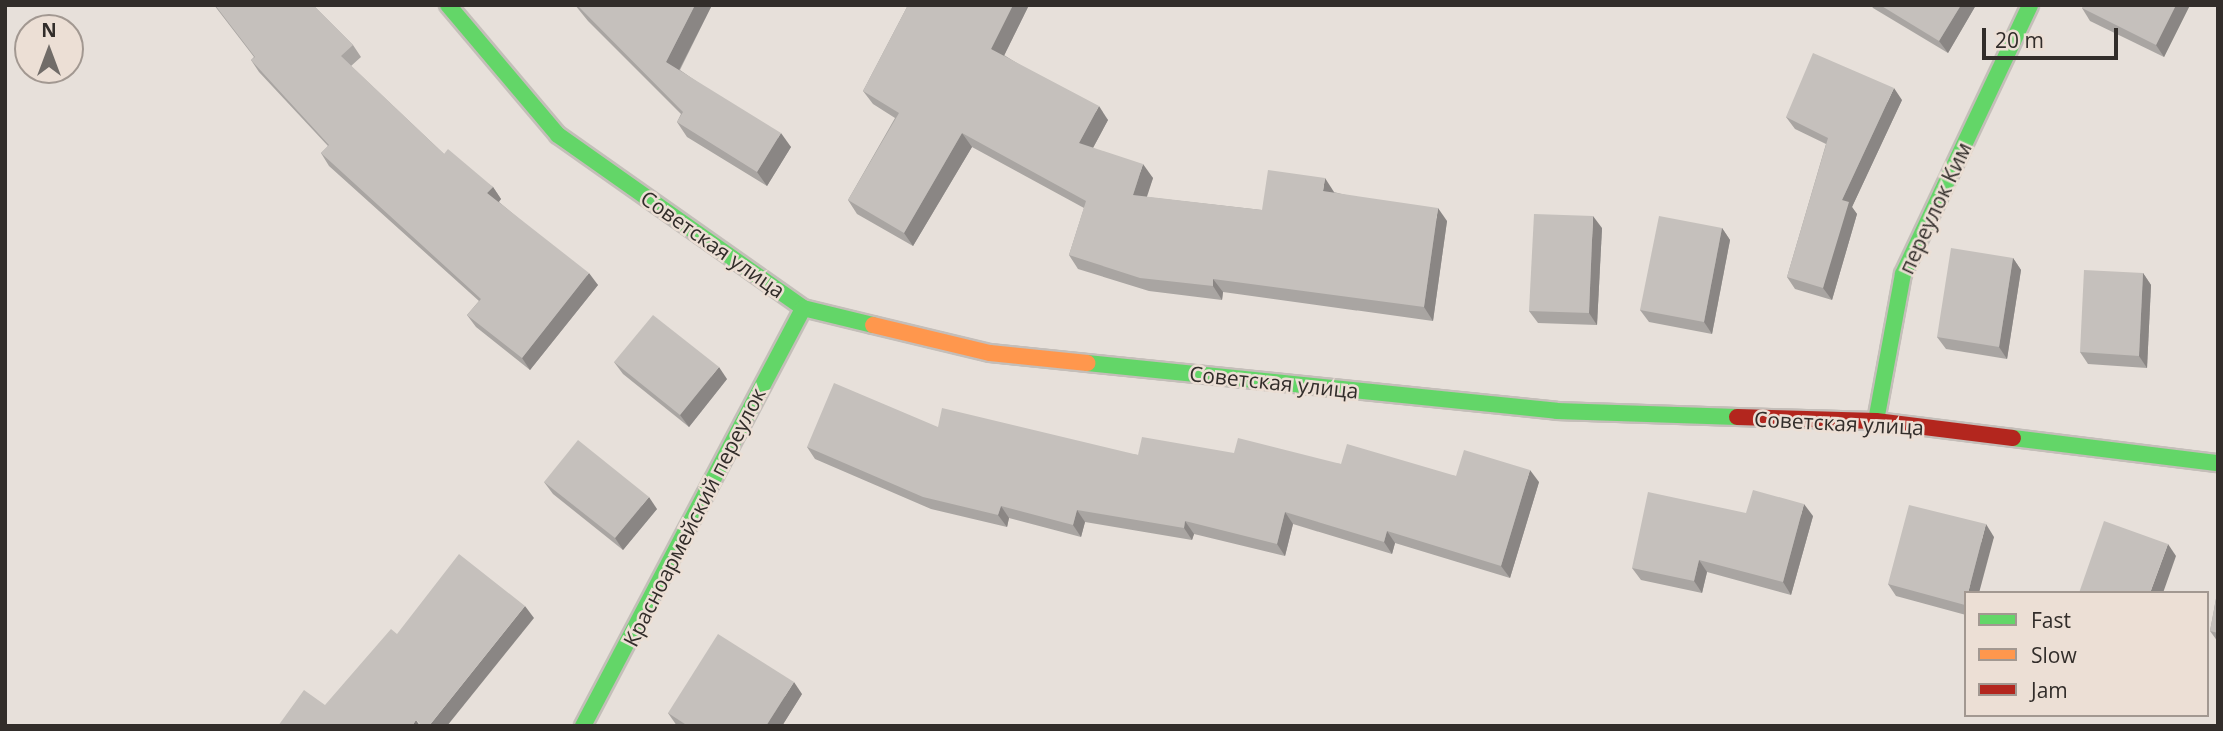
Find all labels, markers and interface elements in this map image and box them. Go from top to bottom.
north arrow [14,14,84,84]
scale bar [1985,14,2122,58]
text: N [41,17,57,43]
text: 20 m [1995,26,2044,54]
street label: переулок Ким [1893,138,1977,278]
street label: Советская улица [636,185,790,303]
street label: Советская улица [1188,361,1360,403]
street label: Красноармейский переулок [618,383,770,651]
street label: Советская улица [1753,406,1925,440]
legend [1964,591,2209,717]
text: Fast [2031,606,2071,634]
text: Slow [2031,641,2077,669]
text: Jam [2031,676,2068,704]

